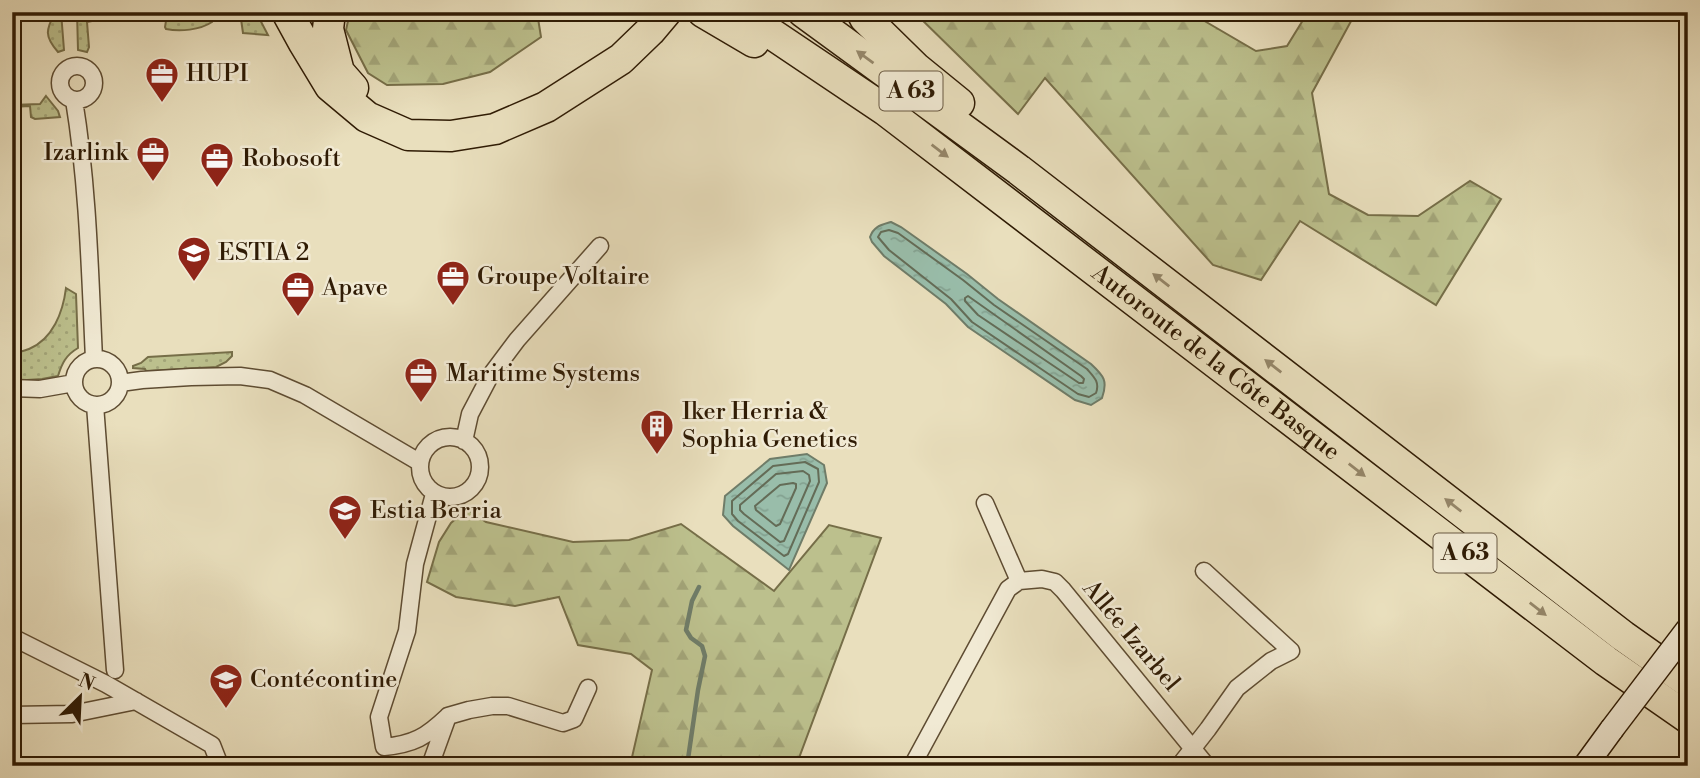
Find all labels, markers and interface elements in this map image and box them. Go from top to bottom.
one-way arrow [856,51,874,65]
office icon: HUPI [143,55,181,104]
place label: HUPI [186,59,248,89]
road number: A 63 [880,72,942,110]
office icon: Izarlink [134,134,172,183]
place label: Izarlink [43,138,129,168]
office icon: Robosoft [198,140,236,189]
place label: Robosoft [242,144,341,174]
one-way arrow [931,144,949,158]
school or university icon: ESTIA 2 [175,234,213,283]
place label: ESTIA 2 [218,238,309,268]
office icon: Groupe Voltaire [434,258,472,307]
street label: Autoroute de la Côte Basque [1085,258,1346,467]
place label: Groupe Voltaire [477,262,650,292]
office icon: Apave [279,269,317,318]
one-way arrow [1153,272,1171,287]
place label: Apave [321,273,388,303]
office icon: Maritime Systems [402,355,440,404]
place label: Maritime Systems [446,359,640,389]
one-way arrow [1264,359,1282,373]
place label: Iker Herria & Sophia Genetics [682,397,858,455]
building icon: Iker Herria & Sophia Genetics [638,407,676,456]
one-way arrow [1348,462,1366,477]
school or university icon: Estia Berria [326,492,364,541]
place label: Estia Berria [370,496,502,526]
one-way arrow [1444,498,1462,512]
road number: A 63 [1434,534,1496,572]
street label: Allée Izarbel [1075,574,1186,698]
one-way arrow [1528,601,1546,616]
school or university icon: Contécontine [207,661,245,710]
north arrow [46,662,116,732]
place label: Contécontine [250,665,397,695]
text: N [75,668,98,696]

